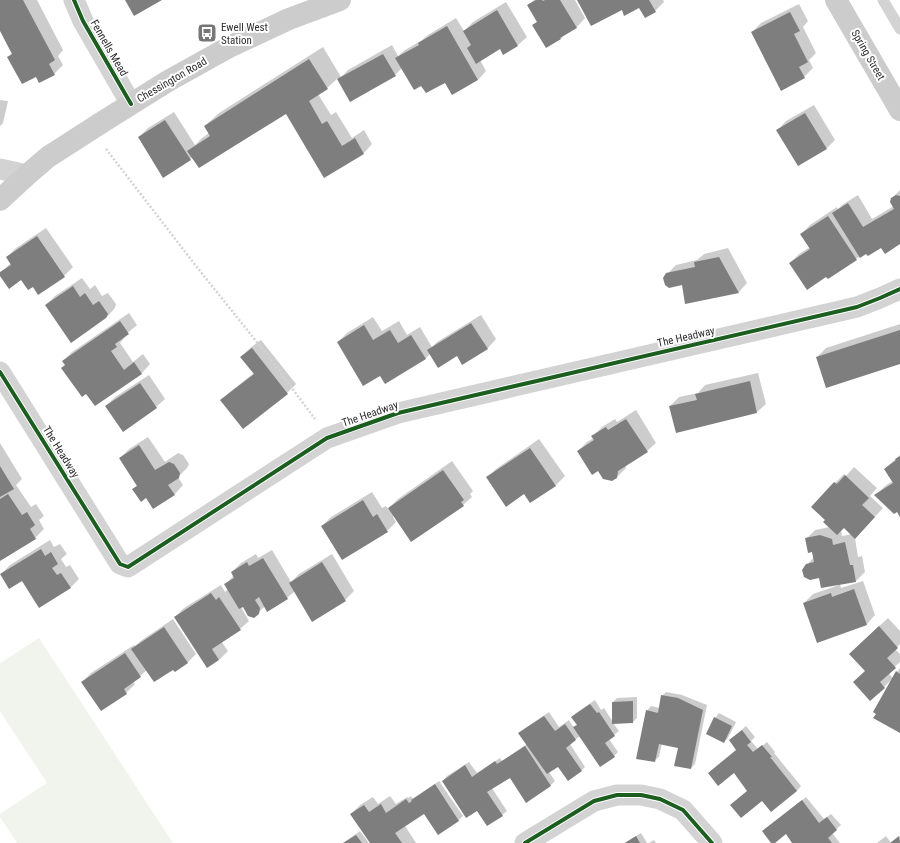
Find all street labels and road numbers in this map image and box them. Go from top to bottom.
street label: Fennells Mead [88,17,130,79]
street label: Spring Street [848,27,888,83]
street label: Chessington Road [135,55,209,105]
street label: The Headway [656,324,716,350]
street label: The Headway [340,398,400,430]
street label: The Headway [40,424,82,481]

